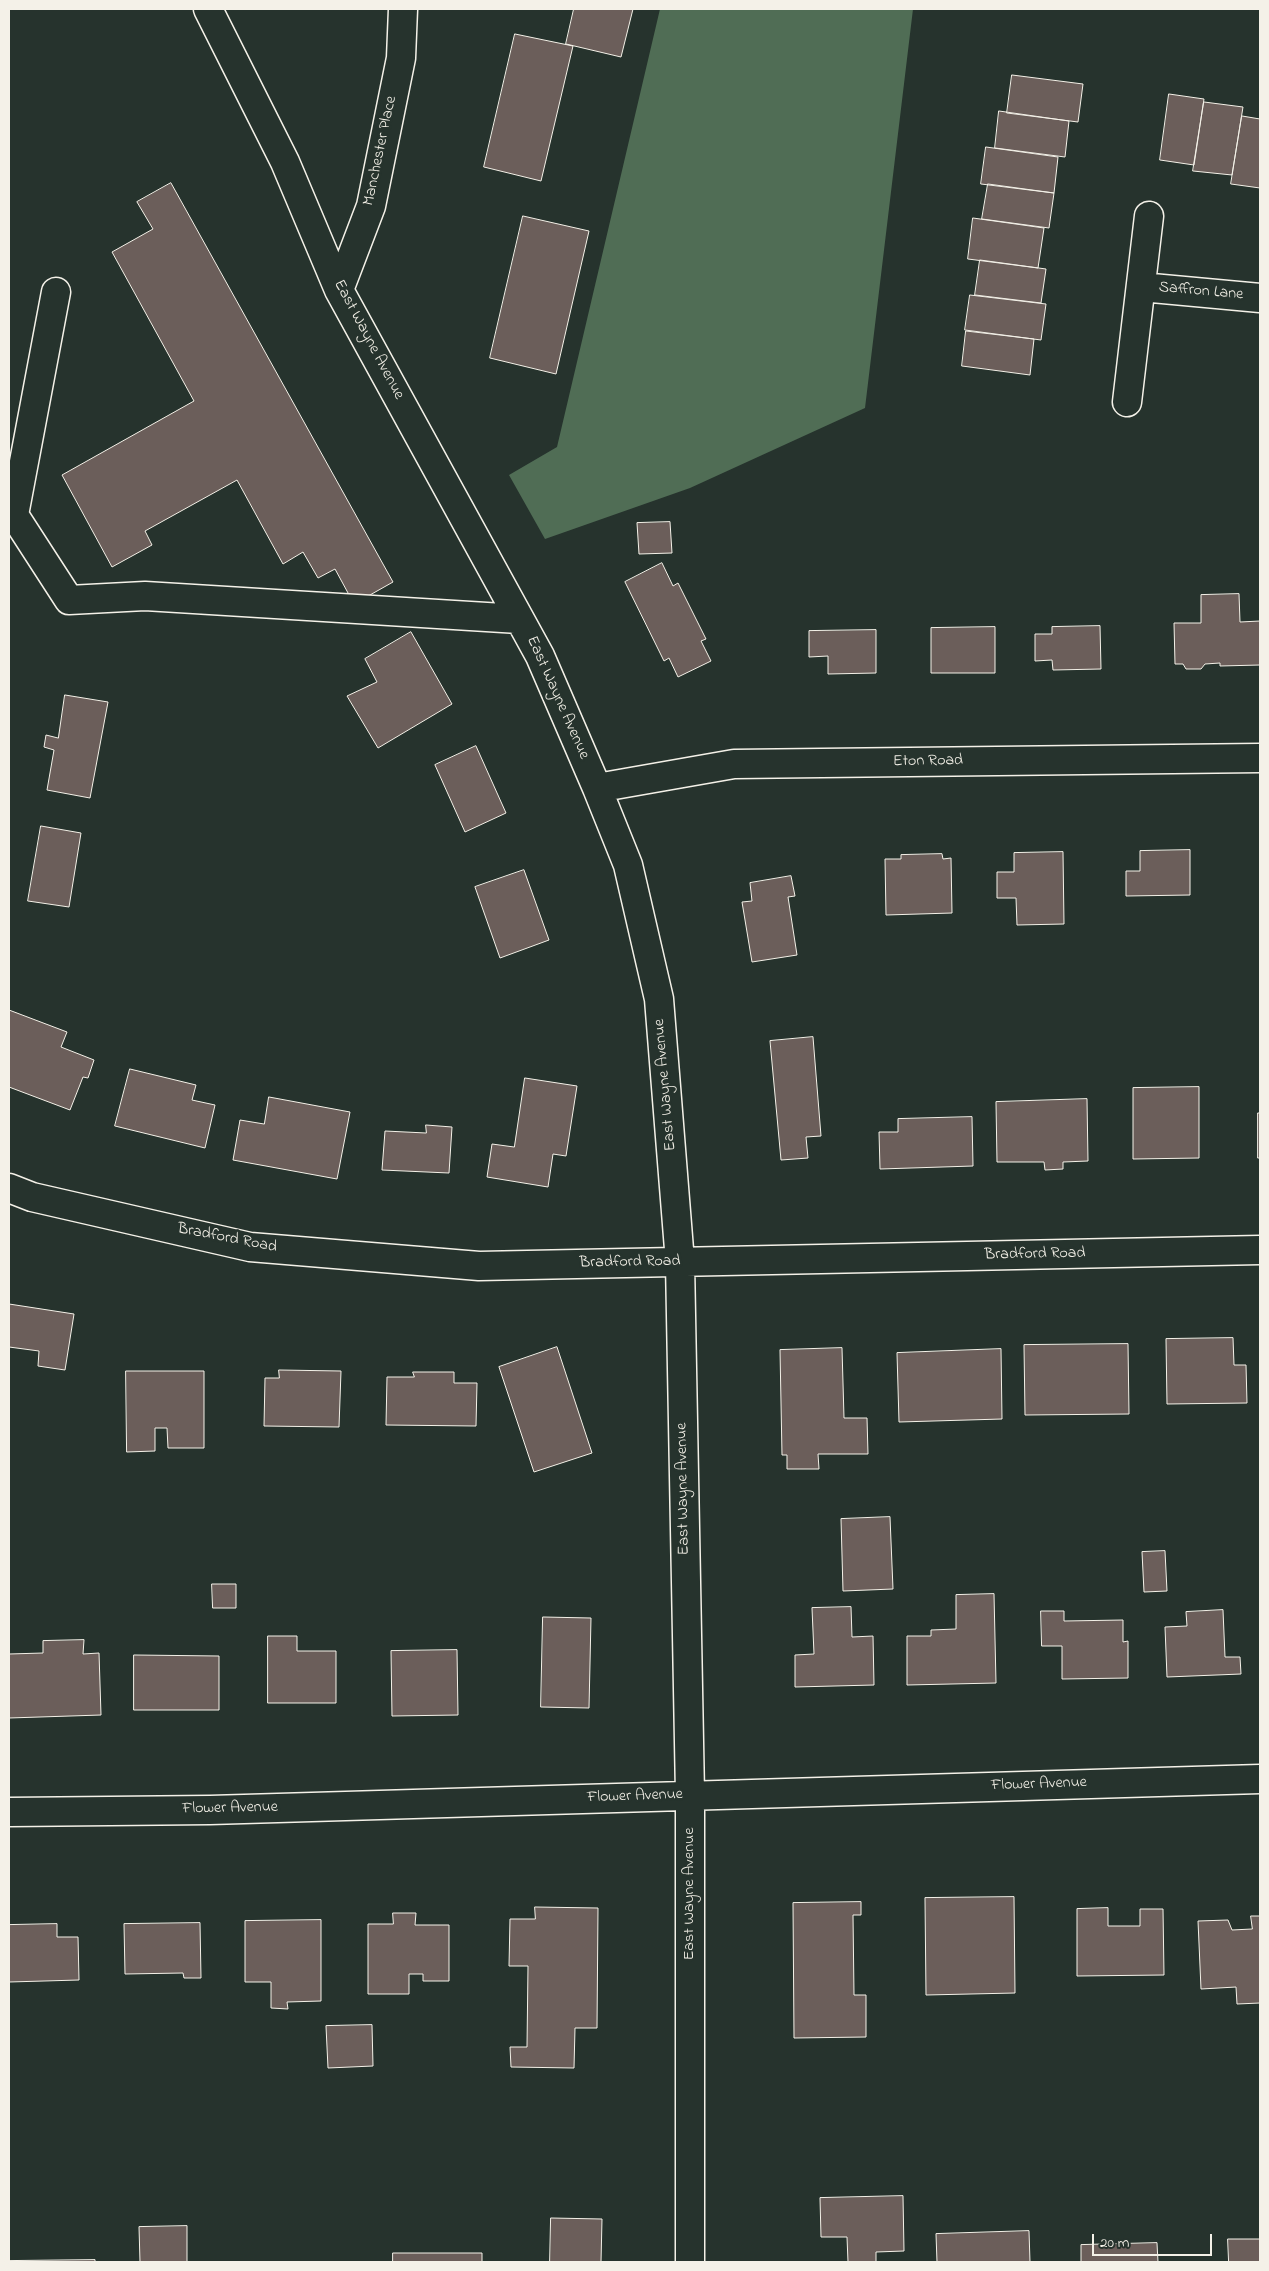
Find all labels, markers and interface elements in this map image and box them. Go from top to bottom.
street label: Manchester Place [360,94,402,208]
street label: East Wayne Avenue [328,277,408,403]
street label: Saffron Lane [1158,279,1244,305]
street label: East Wayne Avenue [521,633,593,763]
street label: Eton Road [893,752,963,772]
street label: East Wayne Avenue [651,1018,681,1152]
street label: Bradford Road [176,1220,278,1258]
street label: Bradford Road [984,1245,1086,1265]
street label: Bradford Road [579,1253,681,1273]
street label: East Wayne Avenue [673,1422,695,1556]
street label: Flower Avenue [991,1774,1087,1796]
street label: Flower Avenue [587,1786,683,1808]
street label: Flower Avenue [182,1799,278,1819]
street label: East Wayne Avenue [680,1828,700,1960]
scale bar [1094,2224,1214,2256]
text: 20 m [1100,2232,1129,2254]

